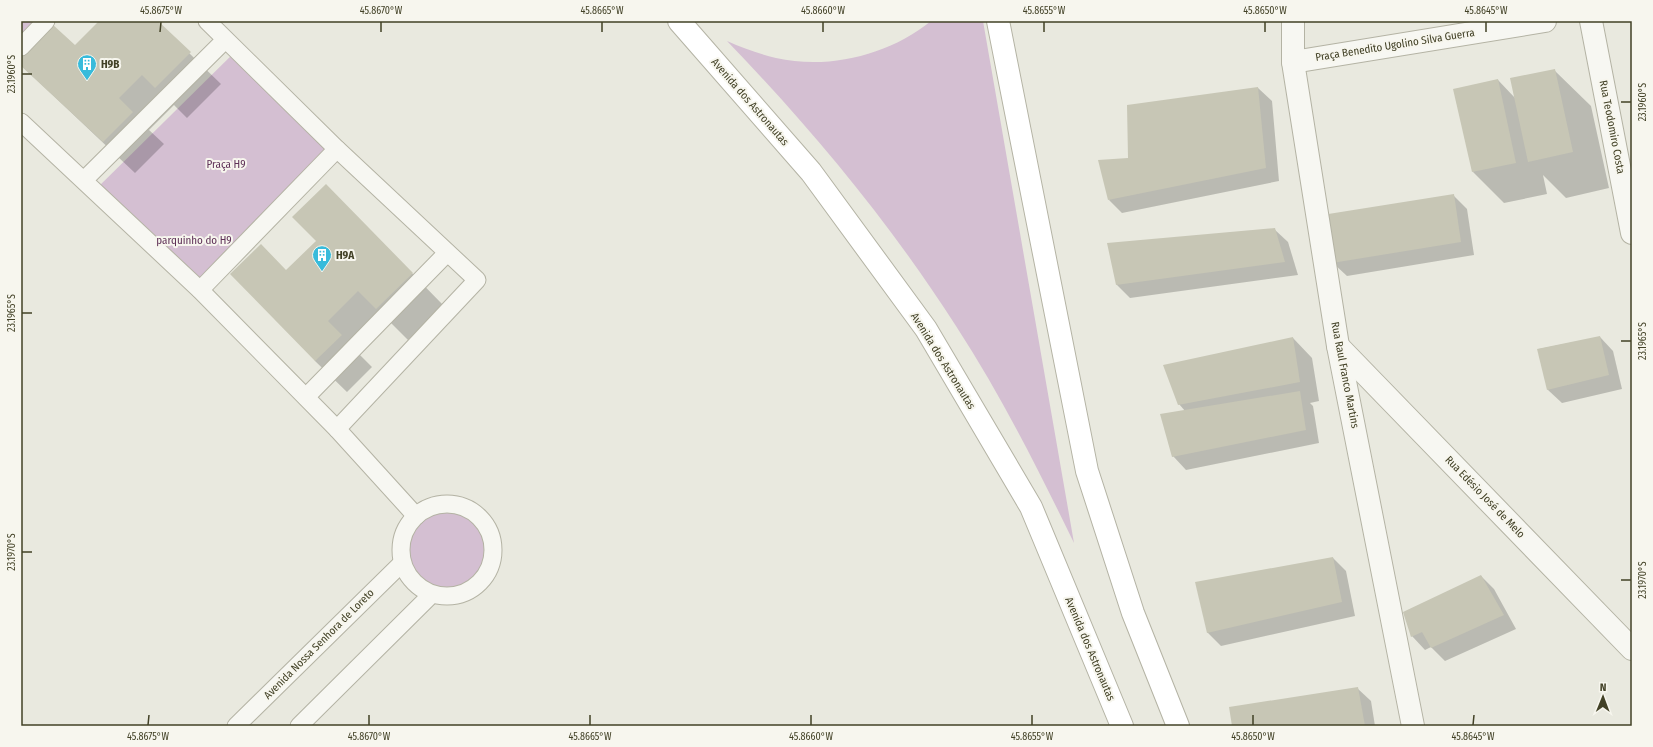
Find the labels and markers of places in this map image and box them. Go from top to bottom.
building icon: H9B [76,53,98,81]
place label: H9B [101,58,119,71]
building icon: H9A [311,244,333,272]
place label: H9A [336,249,355,262]

